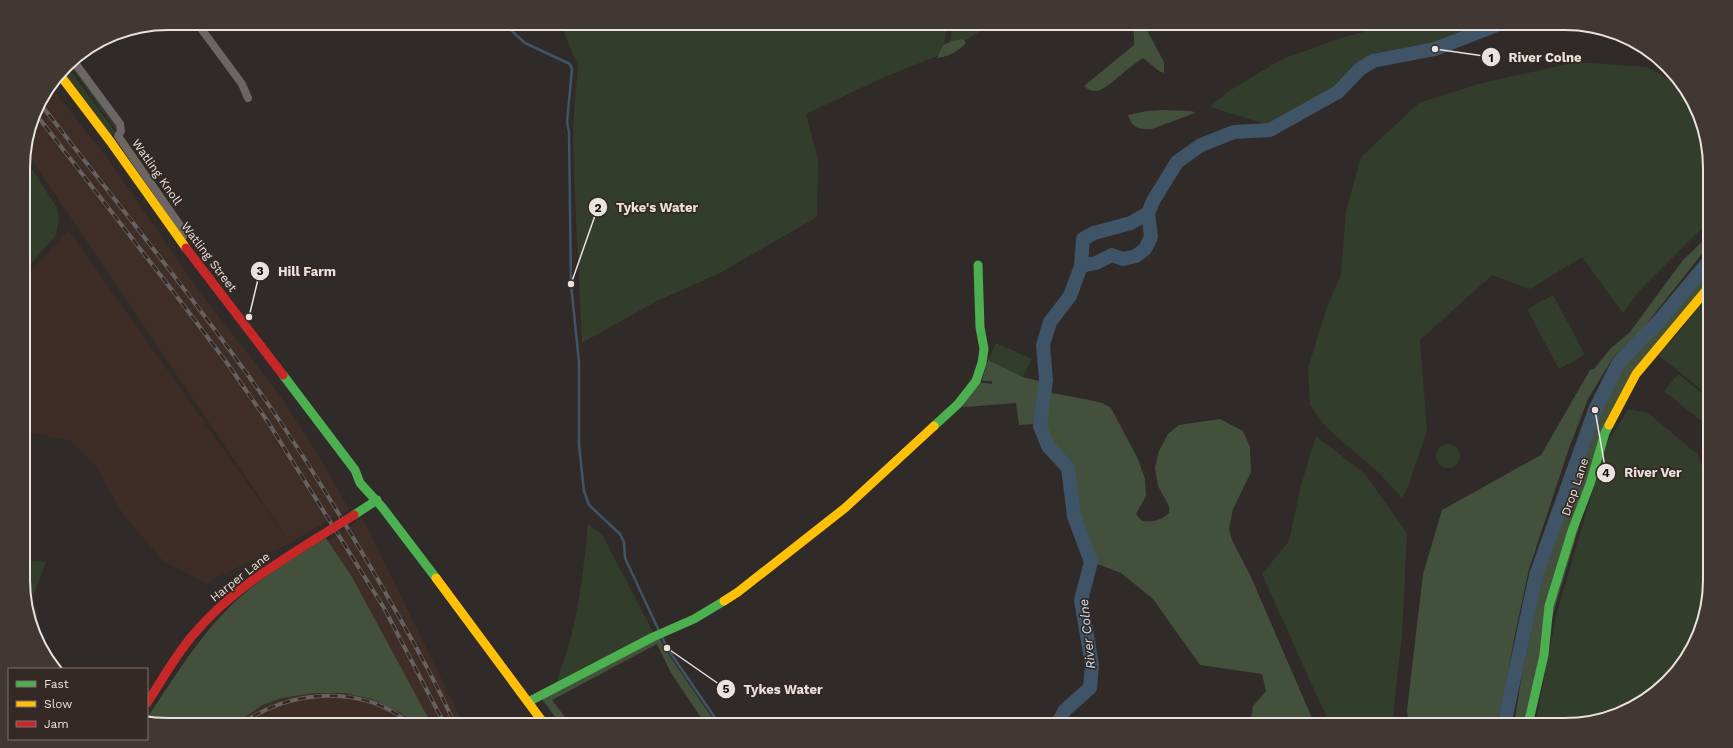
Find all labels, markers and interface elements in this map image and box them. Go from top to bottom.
callout: River Colne [1481,45,1590,70]
text: River Colne [1508,50,1582,65]
text: 1 [1488,51,1494,65]
street label: Watling Knoll [129,136,185,208]
callout: Tyke's Water [588,195,707,220]
text: Tyke's Water [616,200,698,215]
text: 2 [594,201,602,215]
street label: Watling Street [178,219,240,295]
callout: Hill Farm [250,259,344,284]
text: 3 [256,264,264,278]
text: Hill Farm [278,264,336,279]
street label: Drop Lane [1559,456,1591,518]
callout: River Ver [1596,460,1690,485]
text: River Ver [1624,465,1682,480]
text: 4 [1602,466,1610,480]
street label: Harper Lane [207,549,273,605]
water label: River Colne [1076,598,1098,670]
legend [8,668,148,740]
text: Fast [44,677,69,691]
callout: Tykes Water [716,677,831,702]
text: 5 [723,682,730,696]
text: Tykes Water [743,682,823,697]
text: Slow [44,697,72,711]
text: Jam [44,717,69,731]

